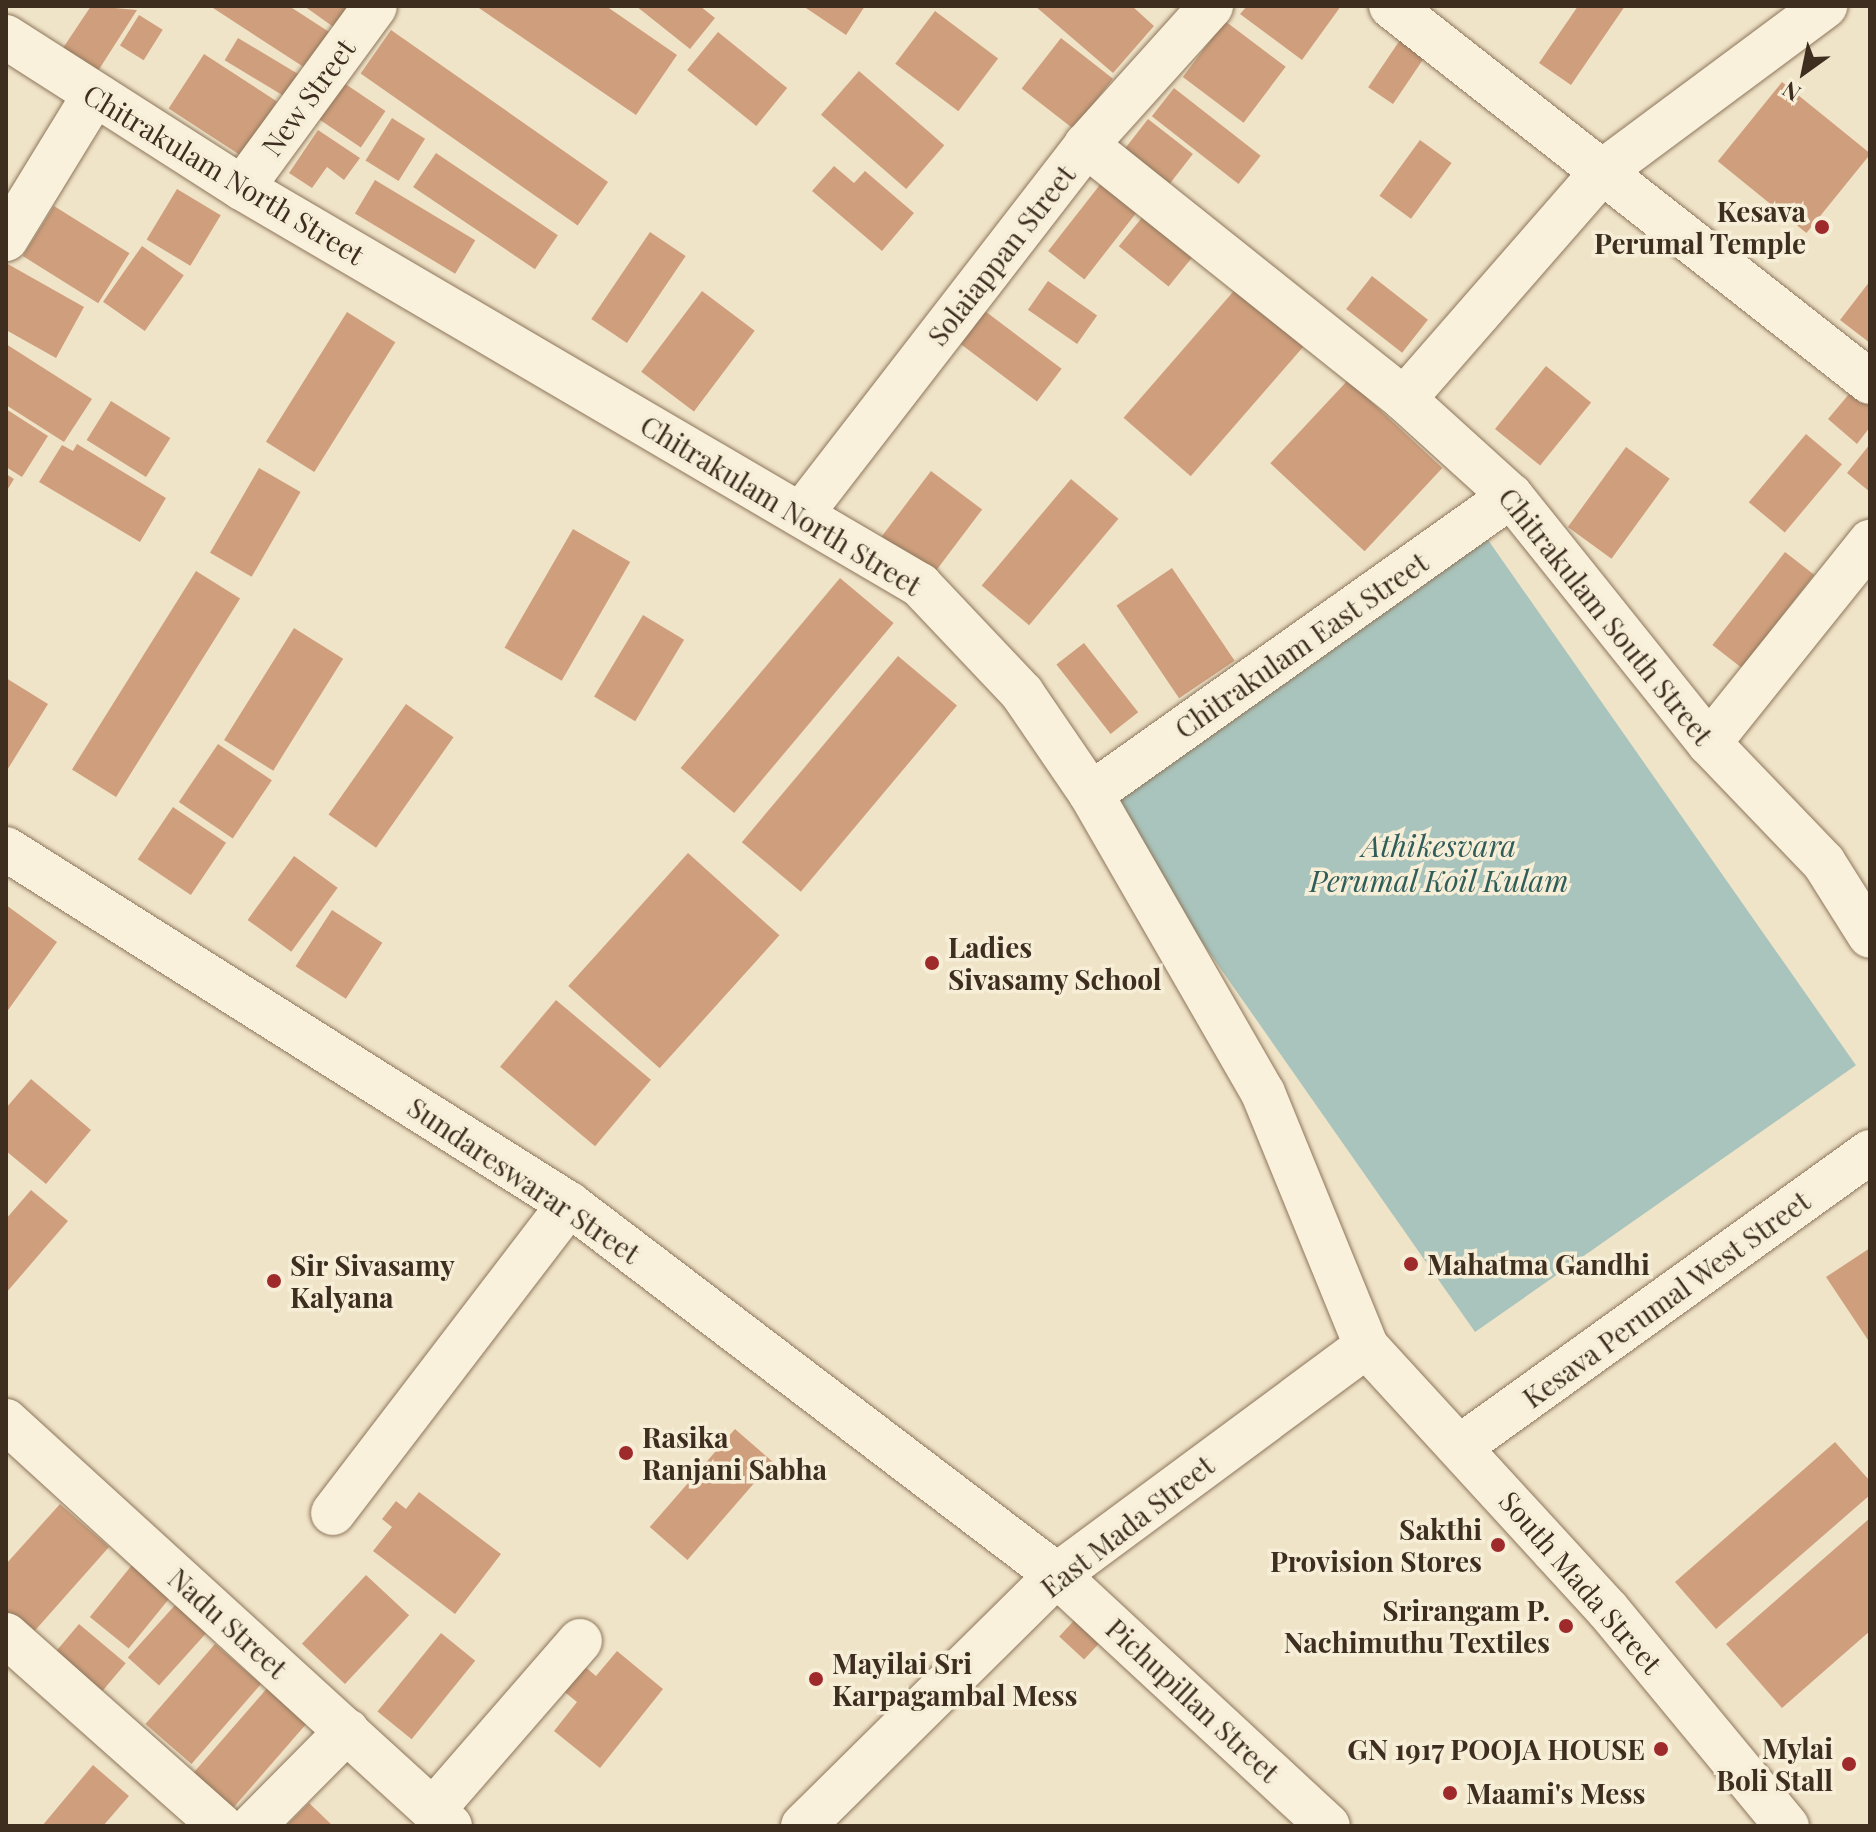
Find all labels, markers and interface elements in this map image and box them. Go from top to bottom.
street label: New Street [254,32,362,162]
north arrow [1764,32,1844,112]
text: N [1776,75,1806,109]
street label: Chitrakulam North Street [78,77,370,271]
street label: Solaiappan Street [920,158,1082,352]
place label: Kesava Perumal Temple [1593,194,1806,260]
marker: Kesava Perumal Temple [1813,218,1831,236]
street label: Chitrakulam North Street [635,408,927,602]
street label: Chitrakulam South Street [1492,481,1720,751]
street label: Chitrakulam East Street [1168,545,1434,745]
water label: Athikesvara Perumal Koil Kulam [1308,827,1570,898]
place label: Ladies Sivasamy School [948,930,1162,996]
marker: Ladies Sivasamy School [923,954,941,972]
street label: Sundareswarar Street [401,1090,647,1270]
street label: Kesava Perumal West Street [1515,1183,1817,1415]
place label: Mahatma Gandhi [1427,1247,1650,1281]
place label: Sir Sivasamy Kalyana [290,1248,455,1314]
marker: Mahatma Gandhi [1402,1255,1420,1273]
marker: Sir Sivasamy Kalyana [265,1272,283,1290]
place label: Rasika Ranjani Sabha [642,1420,827,1486]
marker: Rasika Ranjani Sabha [617,1444,635,1462]
street label: East Mada Street [1034,1448,1220,1604]
street label: South Mada Street [1493,1484,1669,1680]
place label: Sakthi Provision Stores [1270,1512,1482,1578]
marker: Sakthi Provision Stores [1489,1536,1507,1554]
street label: Nadu Street [162,1561,294,1685]
place label: Srirangam P. Nachimuthu Textiles [1283,1593,1550,1659]
street label: Pichupillan Street [1100,1611,1286,1789]
marker: Srirangam P. Nachimuthu Textiles [1557,1617,1575,1635]
place label: Mayilai Sri Karpagambal Mess [832,1646,1077,1712]
marker: Mayilai Sri Karpagambal Mess [807,1670,825,1688]
place label: Mylai Boli Stall [1716,1731,1833,1797]
place label: GN 1917 POOJA HOUSE [1347,1732,1645,1766]
marker: GN 1917 POOJA HOUSE [1652,1740,1670,1758]
marker: Mylai Boli Stall [1840,1755,1858,1773]
place label: Maami's Mess [1466,1776,1645,1810]
marker: Maami's Mess [1441,1784,1459,1802]

